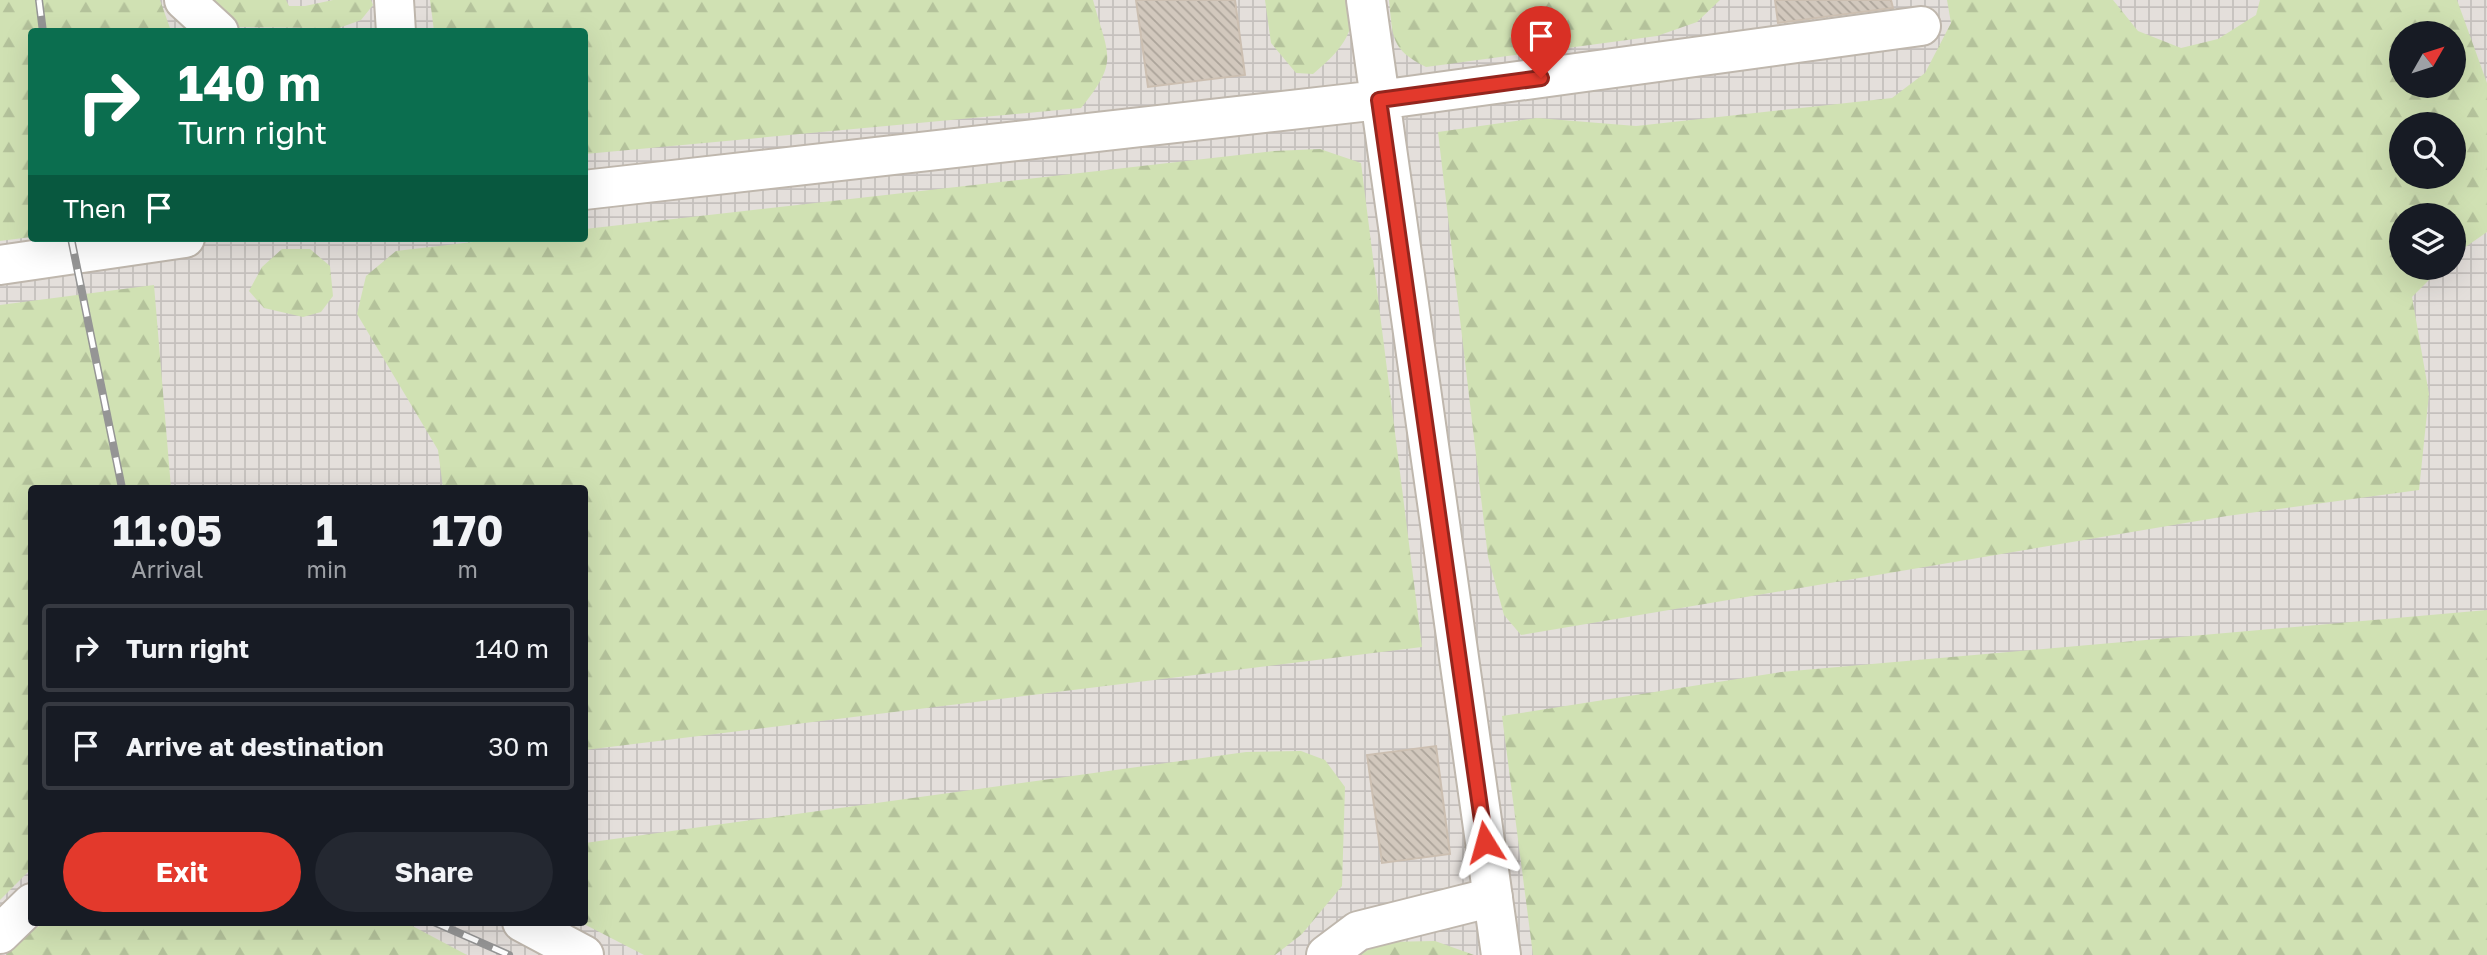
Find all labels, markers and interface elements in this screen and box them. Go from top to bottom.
pin [1511,6,1571,78]
icon: arrive [1522,17,1560,55]
north arrow [2389,21,2466,98]
map controls [2389,21,2466,280]
text: 140 m [178,53,321,112]
icon: right [63,56,154,147]
button: search [2389,112,2466,189]
text: Turn right [178,113,327,151]
icon: arrive [140,189,178,227]
text: Then [63,193,126,224]
button: layers [2389,203,2466,280]
text: 11:05 [112,505,222,555]
text: 1 [316,505,338,555]
text: 170 [432,505,504,555]
text: Arrival [131,555,203,583]
text: min [307,555,347,583]
text: m [457,555,478,583]
icon: right [67,629,105,667]
text: Turn right [126,633,249,664]
text: 140 m [475,633,549,664]
icon: arrive [67,727,105,765]
text: Arrive at destination [126,731,384,762]
text: 30 m [488,731,549,762]
position arrow [1448,805,1522,879]
button: Exit [63,832,301,912]
button: Share [315,832,553,912]

